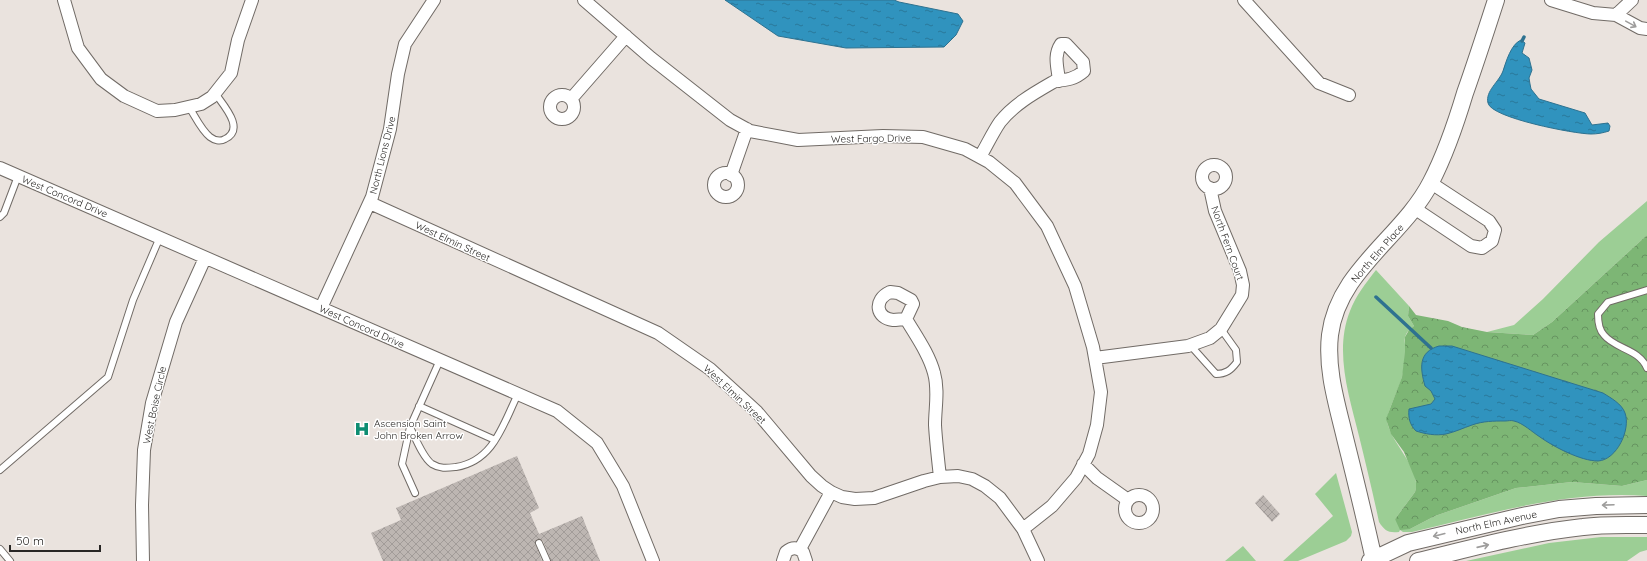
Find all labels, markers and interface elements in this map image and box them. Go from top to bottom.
one-way arrow [1625,20,1637,28]
street label: North Lions Drive [367,115,399,195]
street label: West Fargo Drive [831,131,911,146]
street label: West Concord Drive [20,172,110,221]
street label: North Fern Court [1208,204,1247,283]
street label: West Elmin Street [413,218,493,265]
street label: North Elm Place [1348,221,1407,285]
street label: West Concord Drive [317,302,407,351]
street label: West Elmin Street [701,362,769,427]
street label: West Boise Circle [140,365,169,445]
place label: Ascension Saint John Broken Arrow [374,417,463,442]
hospital icon: Ascension Saint John Broken Arrow [353,420,371,438]
one-way arrow [1602,502,1615,509]
street label: North Elm Avenue [1454,507,1538,537]
scale bar [10,527,100,553]
one-way arrow [1433,532,1446,540]
text: 50 m [16,533,44,548]
one-way arrow [1476,541,1489,549]

